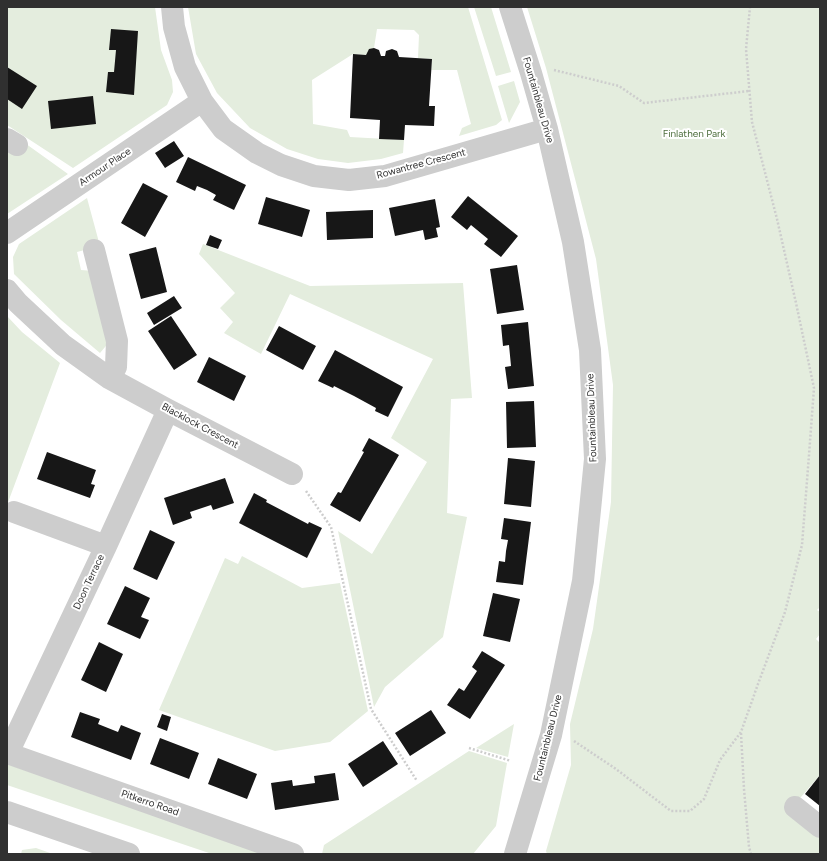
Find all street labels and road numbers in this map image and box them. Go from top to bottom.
street label: Fountainbleau Drive [520,56,556,144]
street label: Armour Place [77,145,133,189]
street label: Rowantree Crescent [375,146,467,182]
street label: Fountainbleau Drive [584,373,600,463]
street label: Blacklock Crescent [160,401,240,451]
street label: Doon Terrace [71,552,107,612]
street label: Fountainbleau Drive [531,693,565,783]
street label: Pitkerro Road [120,788,180,818]

